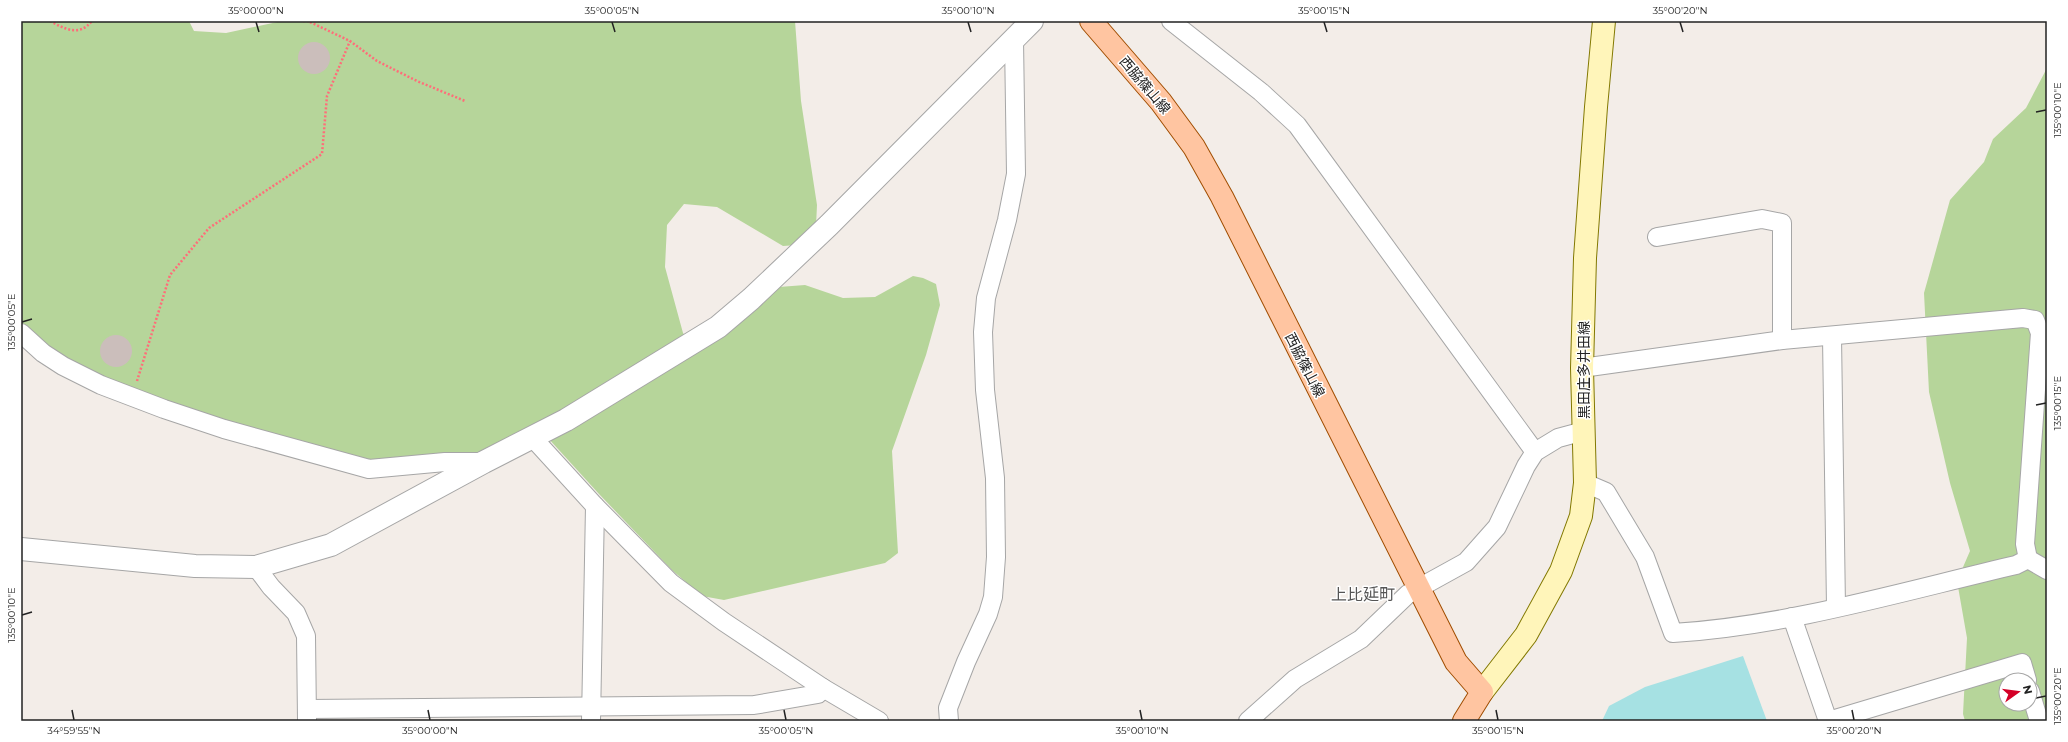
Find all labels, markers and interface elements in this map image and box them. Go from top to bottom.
text: 35°00'00"N [228,4,284,17]
text: 35°00'05"N [585,4,639,17]
text: 35°00'10"N [941,4,995,17]
text: 35°00'15"N [1298,4,1350,17]
text: 35°00'20"N [1652,4,1708,17]
street label: 西脇篠山線 [1116,52,1174,118]
text: 135°00'10"E [2051,82,2064,138]
text: 135°00'05"E [5,293,18,351]
street label: 黒田庄多井田線 [1575,321,1593,419]
street label: 西脇篠山線 [1281,330,1329,400]
text: 135°00'15"E [2051,376,2064,430]
district label: 上比延町 [1331,585,1395,604]
text: 135°00'10"E [5,587,18,643]
text: 135°00'20"E [2051,667,2064,725]
north arrow [1998,672,2038,712]
text: N [2020,684,2036,696]
text: 34°59'55"N [47,724,101,737]
text: 35°00'00"N [402,724,458,737]
text: 35°00'05"N [759,724,813,737]
text: 35°00'10"N [1115,724,1169,737]
text: 35°00'15"N [1472,724,1524,737]
text: 35°00'20"N [1826,724,1882,737]

